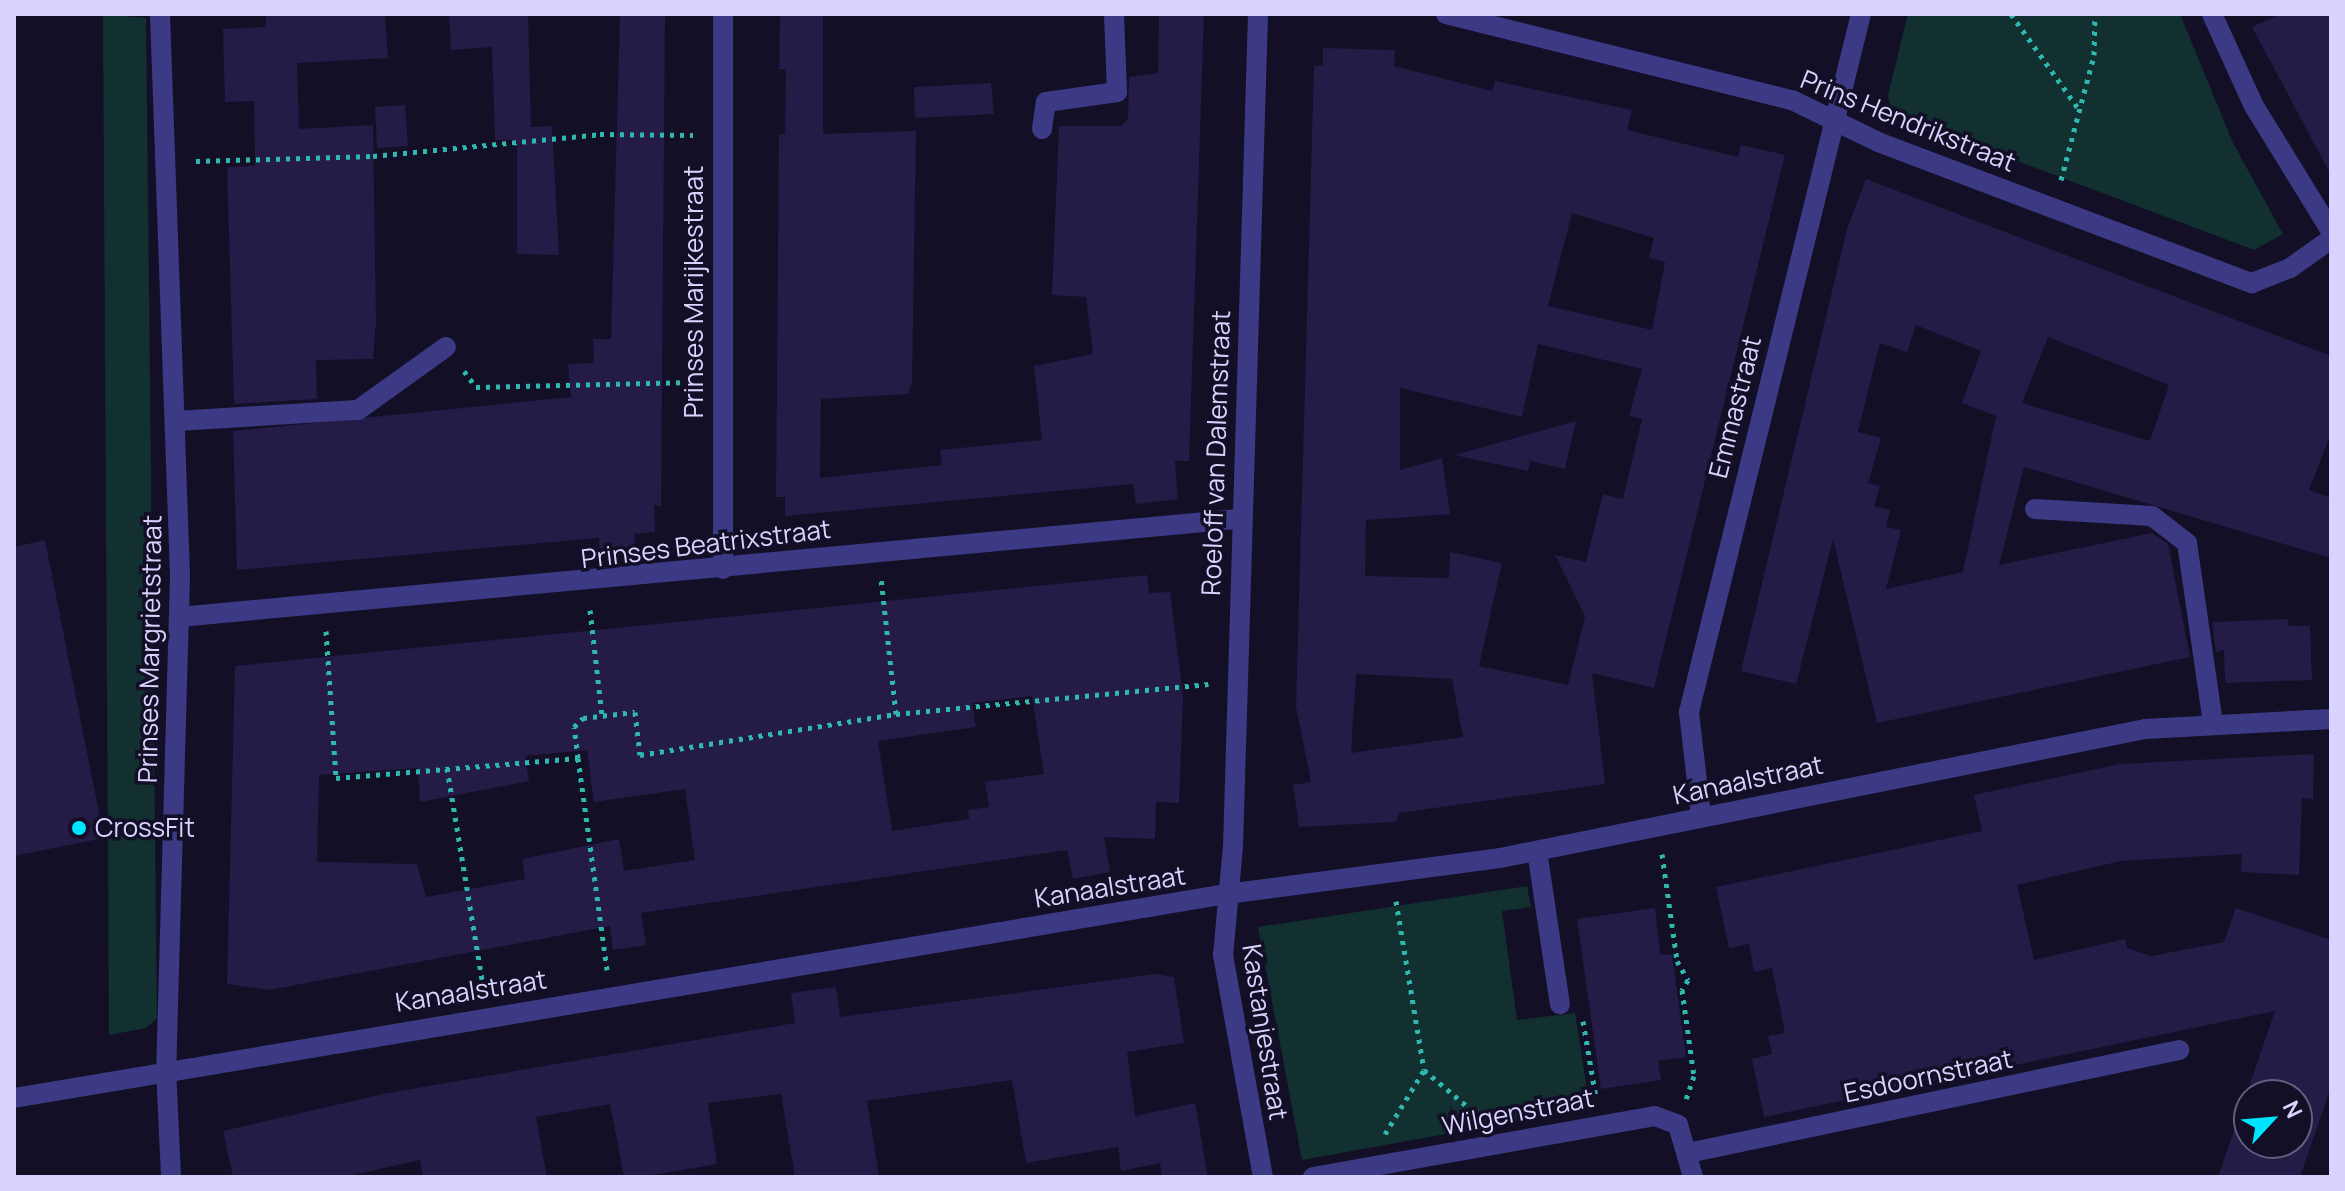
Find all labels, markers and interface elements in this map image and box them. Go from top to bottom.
street label: Prins Hendrikstraat [1796,64,2020,178]
street label: Prinses Marijkestraat [678,166,710,418]
street label: Roeloff van Dalemstraat [1195,310,1237,596]
street label: Emmastraat [1702,333,1768,481]
street label: Prinses Beatrixstraat [579,513,833,575]
street label: Prinses Margrietstraat [132,515,168,783]
street label: Kanaalstraat [1670,749,1826,811]
place label: CrossFit [95,812,195,844]
marker: CrossFit [70,819,88,837]
street label: Kanaalstraat [1032,860,1188,914]
street label: Kastanjestraat [1236,942,1294,1122]
street label: Kanaalstraat [393,964,549,1018]
street label: Esdoornstraat [1841,1043,2015,1109]
north arrow [2233,1079,2313,1159]
street label: Wilgenstraat [1440,1082,1596,1142]
text: N [2276,1096,2310,1123]

